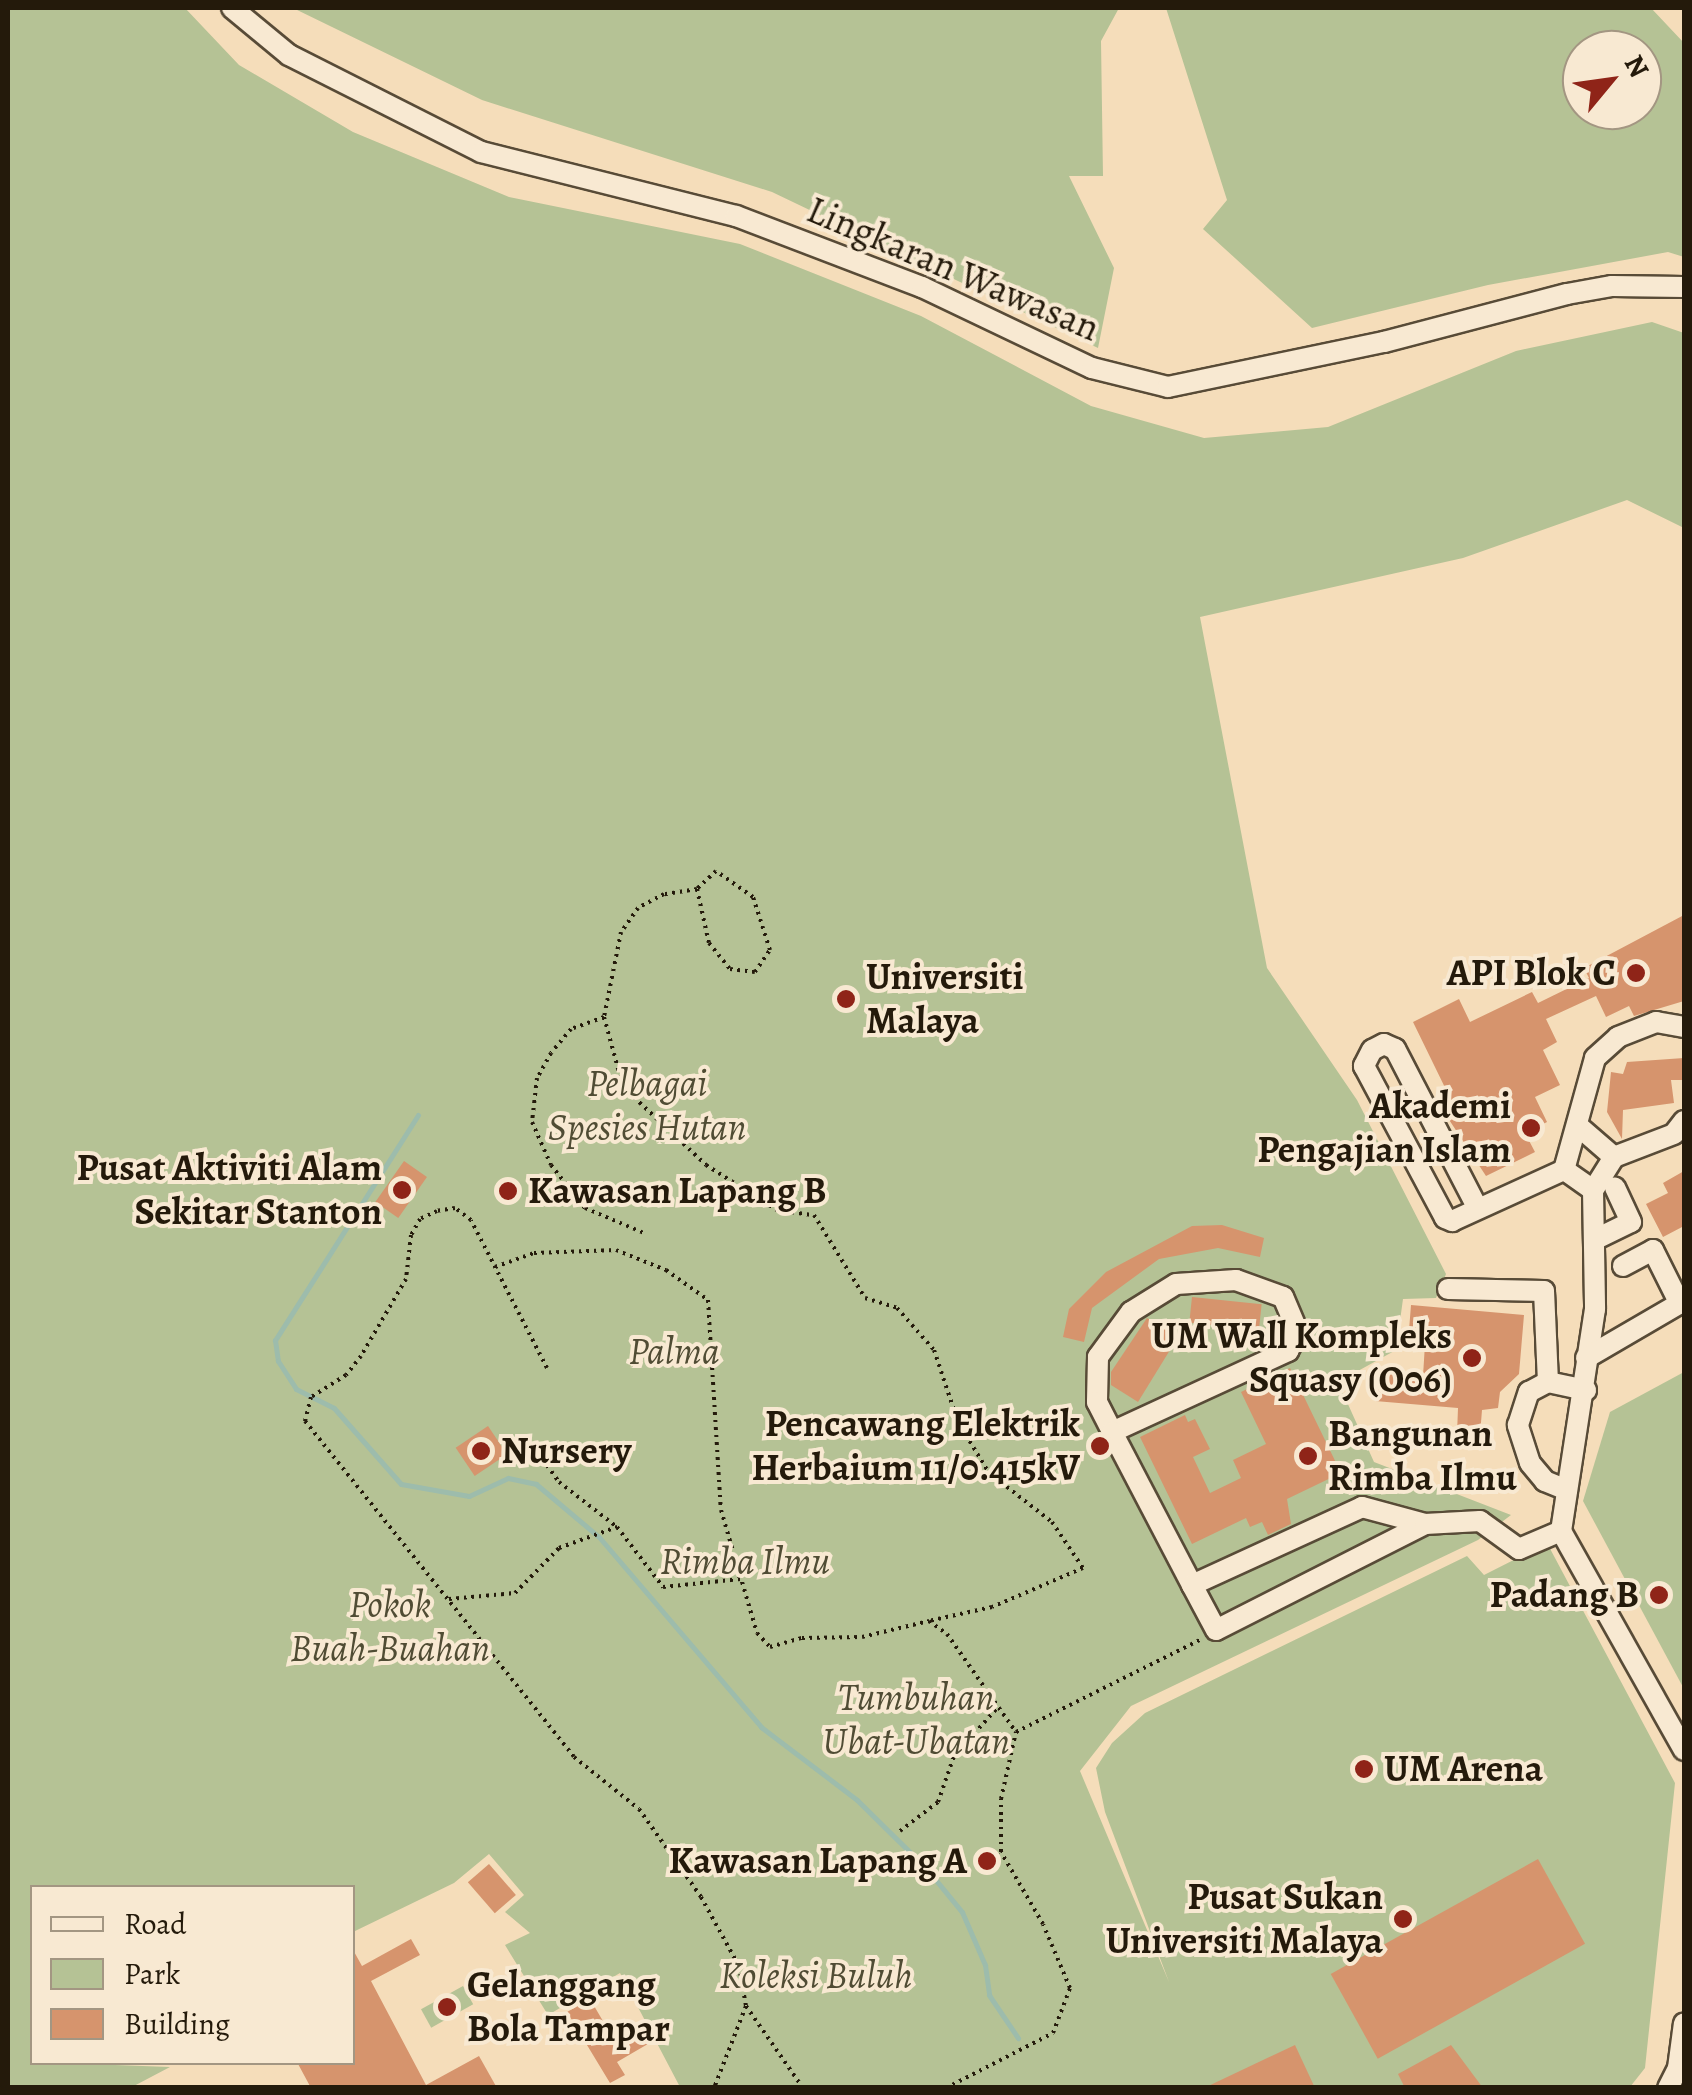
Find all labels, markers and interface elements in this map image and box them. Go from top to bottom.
north arrow [1562,30,1662,130]
text: N [1615,48,1658,85]
street label: Lingkaran Wawasan [800,187,1106,351]
place label: API Blok C [1447,950,1616,996]
place label: Universiti Malaya [866,954,1024,1044]
marker: API Blok C [1625,962,1647,984]
marker: Universiti Malaya [835,988,857,1010]
park label: Pelbagai Spesies Hutan [548,1061,746,1150]
place label: Akademi Pengajian Islam [1257,1083,1511,1172]
marker: Akademi Pengajian Islam [1520,1117,1542,1139]
place label: Pusat Aktiviti Alam Sekitar Stanton [77,1145,382,1234]
place label: Kawasan Lapang B [528,1168,826,1214]
marker: Pusat Aktiviti Alam Sekitar Stanton [391,1179,413,1201]
marker: Kawasan Lapang B [497,1180,519,1202]
place label: UM Wall Kompleks Squasy (O06) [1152,1313,1452,1402]
park label: Palma [629,1329,719,1375]
marker: UM Wall Kompleks Squasy (O06) [1461,1347,1483,1369]
place label: Pencawang Elektrik Herbaium 11/0.415kV [751,1401,1080,1490]
place label: Bangunan Rimba Ilmu [1328,1411,1517,1500]
place label: Nursery [501,1428,631,1474]
marker: Pencawang Elektrik Herbaium 11/0.415kV [1089,1435,1111,1457]
marker: Nursery [470,1440,492,1462]
marker: Bangunan Rimba Ilmu [1297,1445,1319,1467]
park label: Rimba Ilmu [660,1539,830,1585]
place label: Padang B [1490,1572,1639,1618]
park label: Pokok Buah-Buahan [290,1582,490,1672]
marker: Padang B [1648,1584,1670,1606]
park label: Tumbuhan Ubat-Ubatan [822,1675,1010,1765]
place label: UM Arena [1384,1746,1543,1792]
marker: UM Arena [1353,1758,1375,1780]
place label: Kawasan Lapang A [669,1838,967,1884]
marker: Kawasan Lapang A [976,1850,998,1872]
place label: Pusat Sukan Universiti Malaya [1106,1874,1383,1964]
legend [30,1885,355,2065]
text: Road [124,1904,186,1944]
marker: Pusat Sukan Universiti Malaya [1392,1908,1414,1930]
park label: Koleksi Buluh [719,1953,913,1999]
text: Park [124,1954,180,1994]
place label: Gelanggang Bola Tampar [467,1962,670,2052]
marker: Gelanggang Bola Tampar [436,1996,458,2018]
text: Building [124,2004,230,2044]

